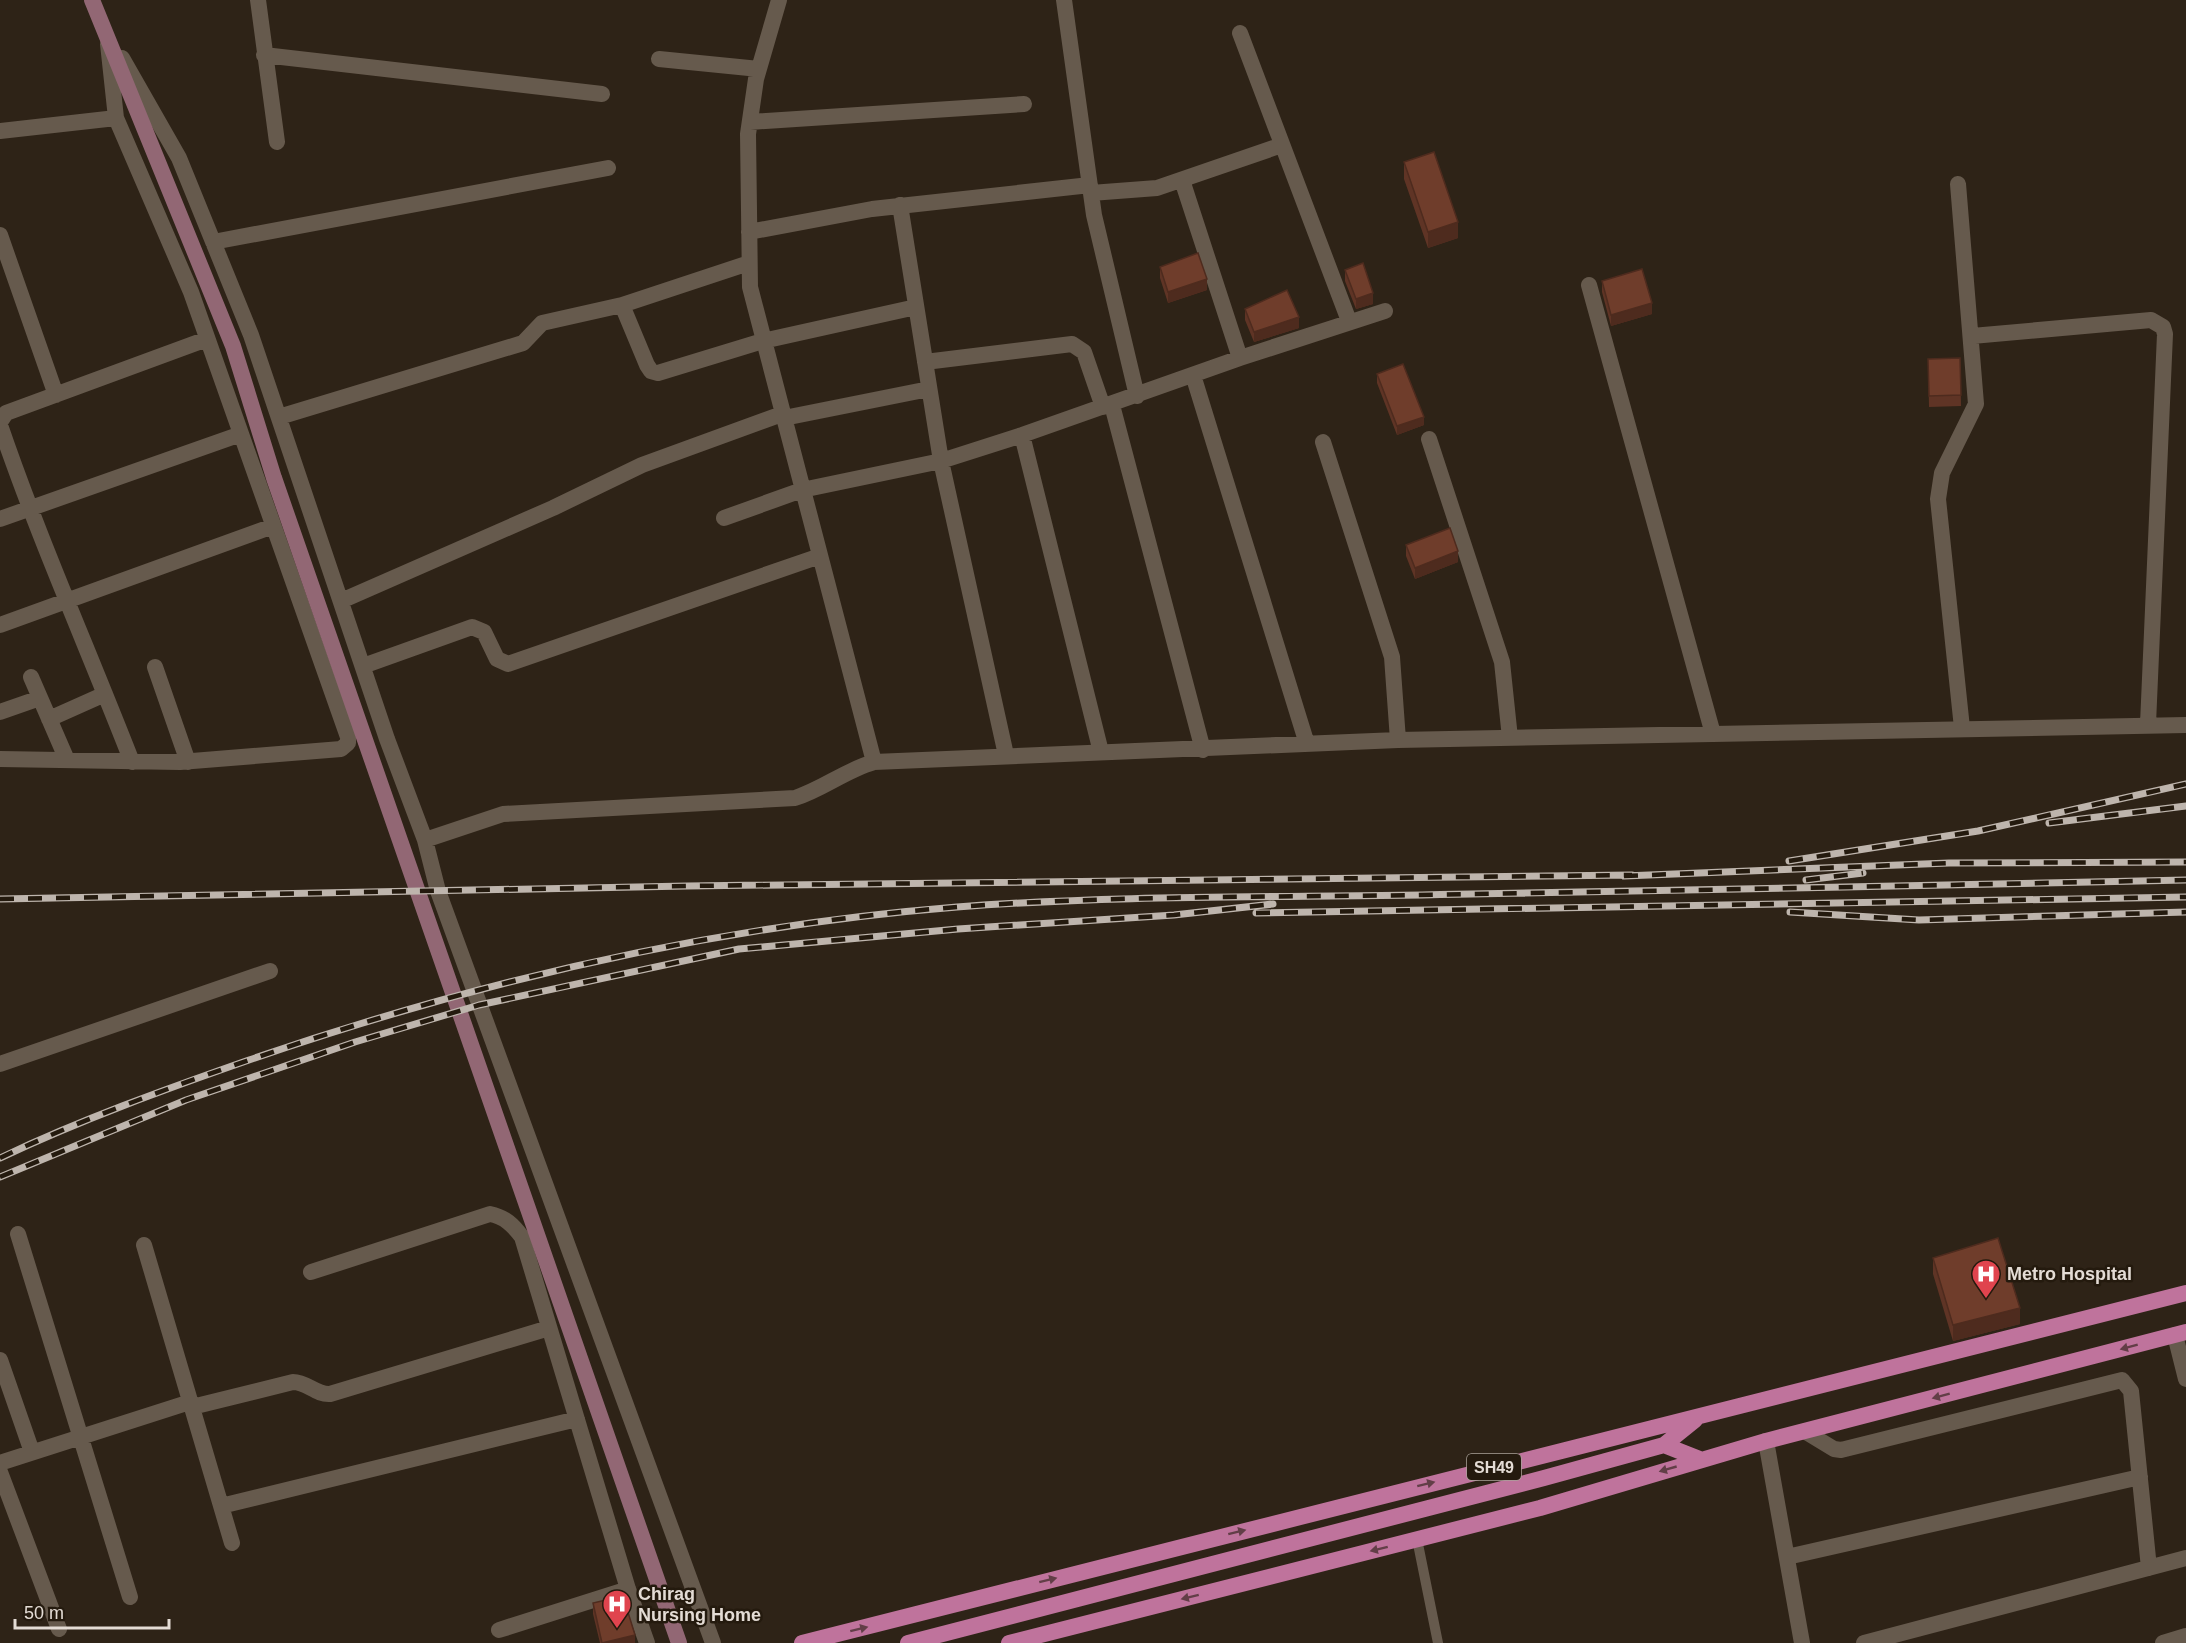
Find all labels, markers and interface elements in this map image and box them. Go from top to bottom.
hospital icon: Metro Hospital [1970,1258,2002,1300]
place label: Metro Hospital [2007,1264,2132,1284]
one-way arrow [2120,1342,2139,1352]
one-way arrow [1932,1392,1950,1402]
road number: SH49 [1467,1454,1521,1480]
one-way arrow [1659,1465,1677,1474]
one-way arrow [1417,1479,1435,1489]
one-way arrow [1228,1527,1246,1537]
one-way arrow [1370,1544,1388,1554]
one-way arrow [1039,1575,1057,1585]
place label: Chirag Nursing Home [638,1584,761,1625]
hospital icon: Chirag Nursing Home [601,1588,633,1630]
scale bar [15,1592,170,1630]
one-way arrow [1181,1592,1199,1602]
text: 50 m [24,1603,64,1623]
one-way arrow [850,1623,868,1633]

